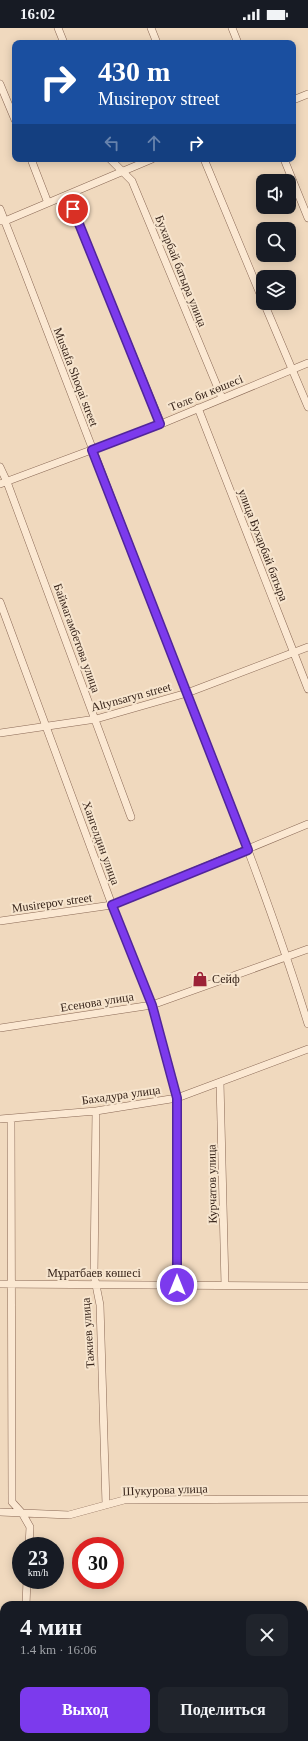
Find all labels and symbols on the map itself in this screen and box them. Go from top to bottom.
pin [56,192,90,226]
street label: Бухарбай батыра улица [152,213,210,329]
street label: Mustafa Shoqai street [51,326,102,429]
street label: Төле би көшесі [167,372,246,414]
street label: улица Бухарбай батыра [235,487,291,604]
street label: Баймагамбетова улица [51,582,103,695]
street label: Altynsaryn street [89,679,173,714]
street label: Хангелдин улица [79,799,123,887]
street label: Musirepov street [11,890,94,916]
shop icon: Сейф [191,970,209,988]
place label: Сейф [212,972,240,986]
street label: Есенова улица [59,989,135,1015]
street label: Бахадура улица [81,1082,162,1107]
street label: Курчатов улица [204,1144,220,1224]
position arrow [156,1264,198,1306]
street label: Мұратбаев көшесі [47,1266,142,1280]
street label: Тажиев улица [79,1297,97,1369]
street label: Шукурова улица [122,1481,209,1498]
speed limit sign: 30 [72,1537,124,1589]

